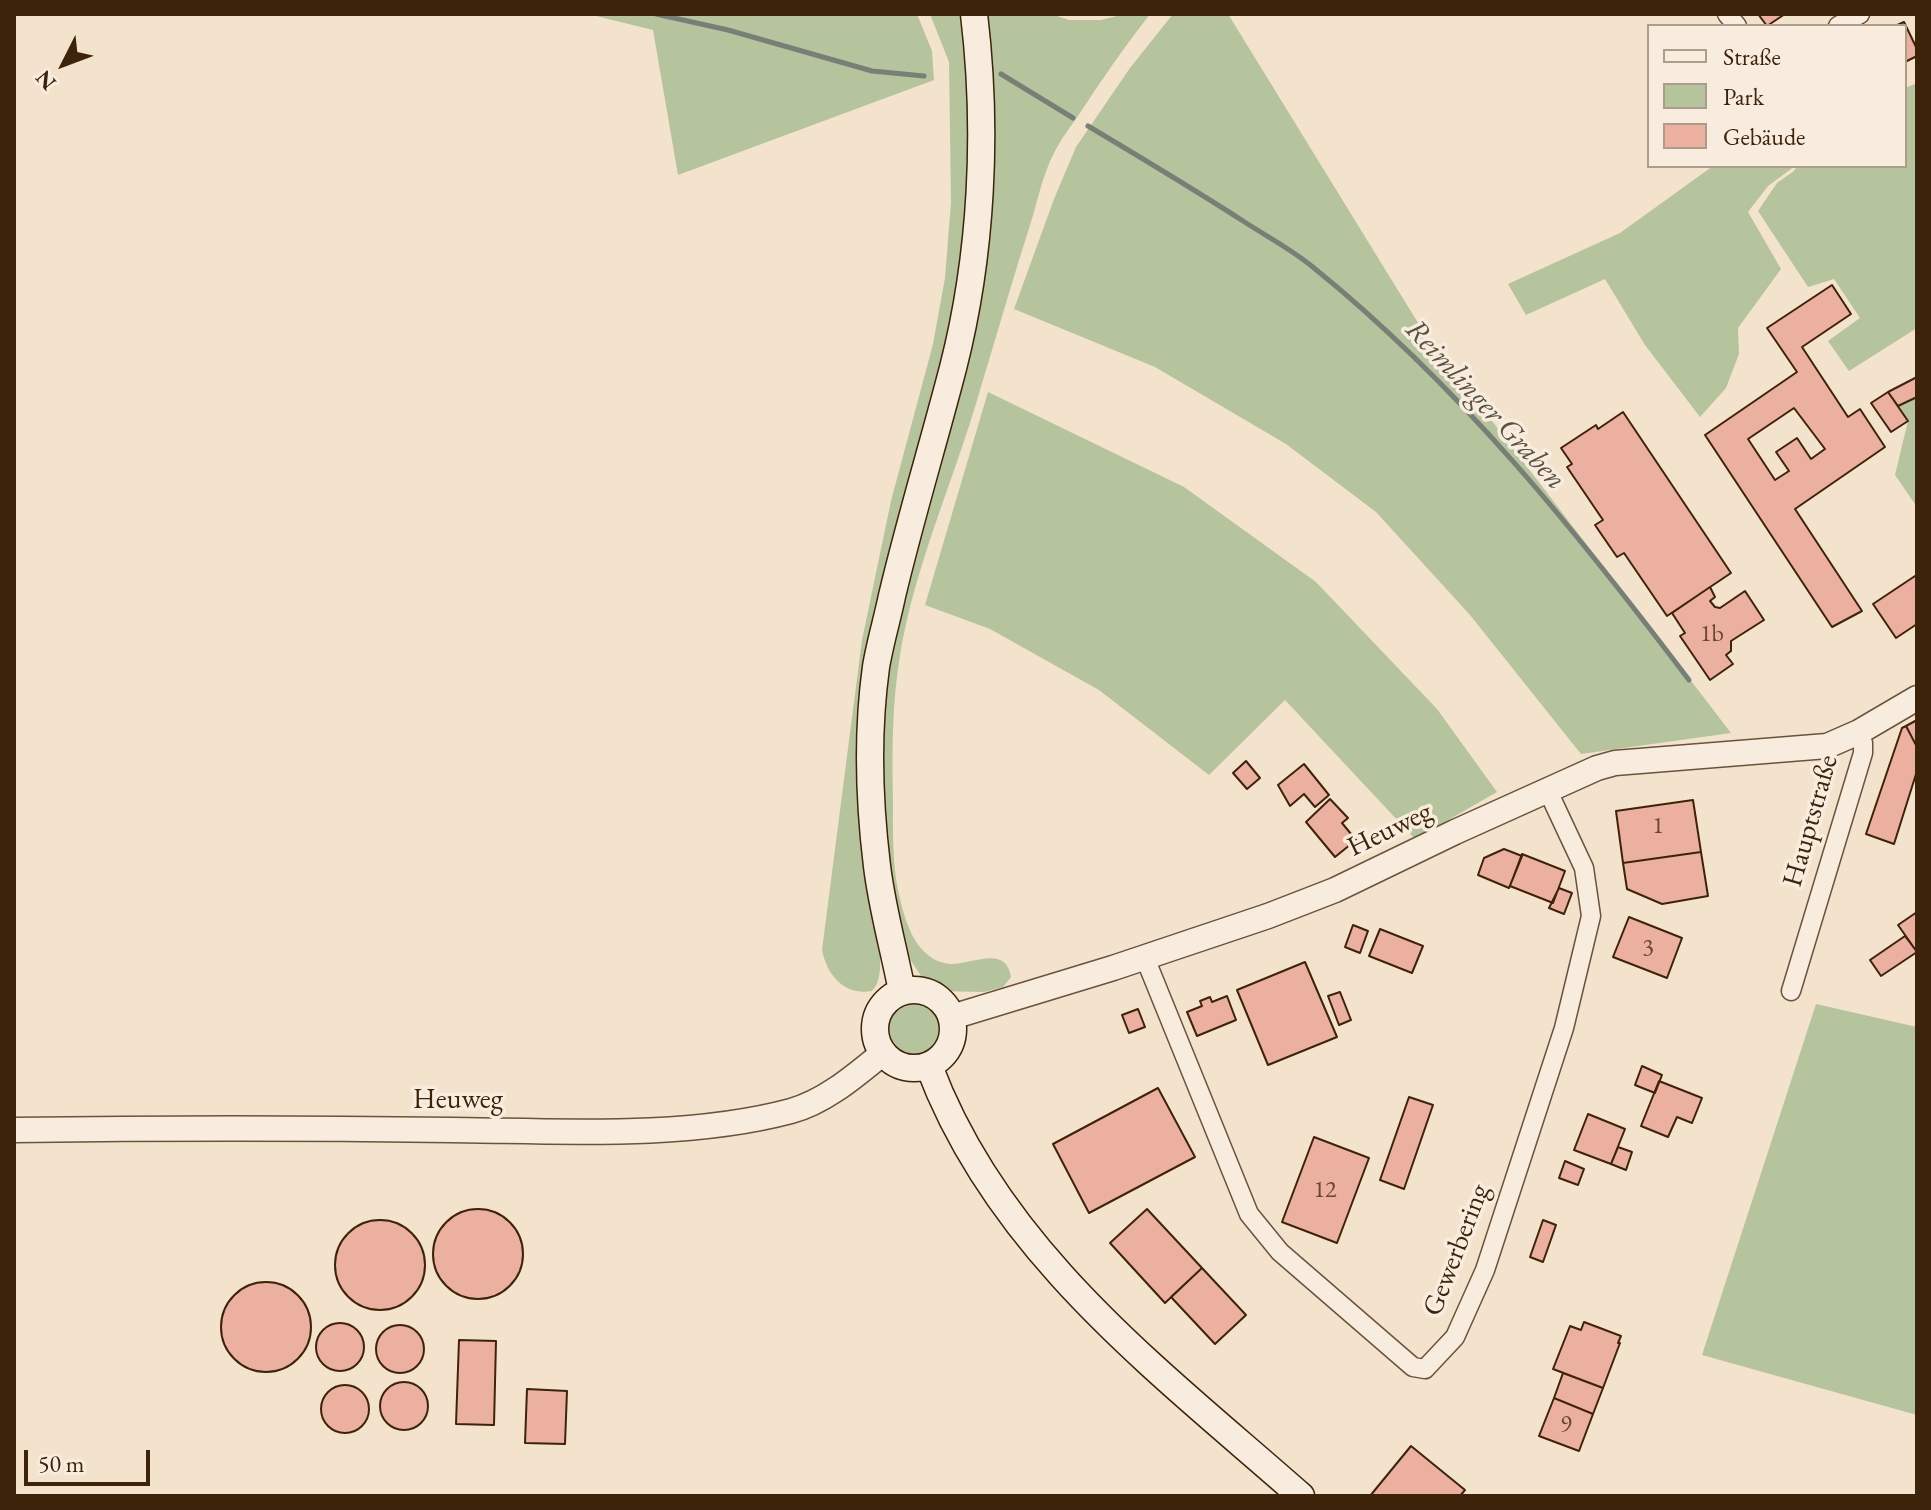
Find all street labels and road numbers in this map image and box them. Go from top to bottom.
street label: Hauptstraße [1776,751,1846,891]
street label: Heuweg [1342,795,1438,865]
street label: Heuweg [413,1083,503,1117]
street label: Gewerbering [1416,1179,1498,1321]

